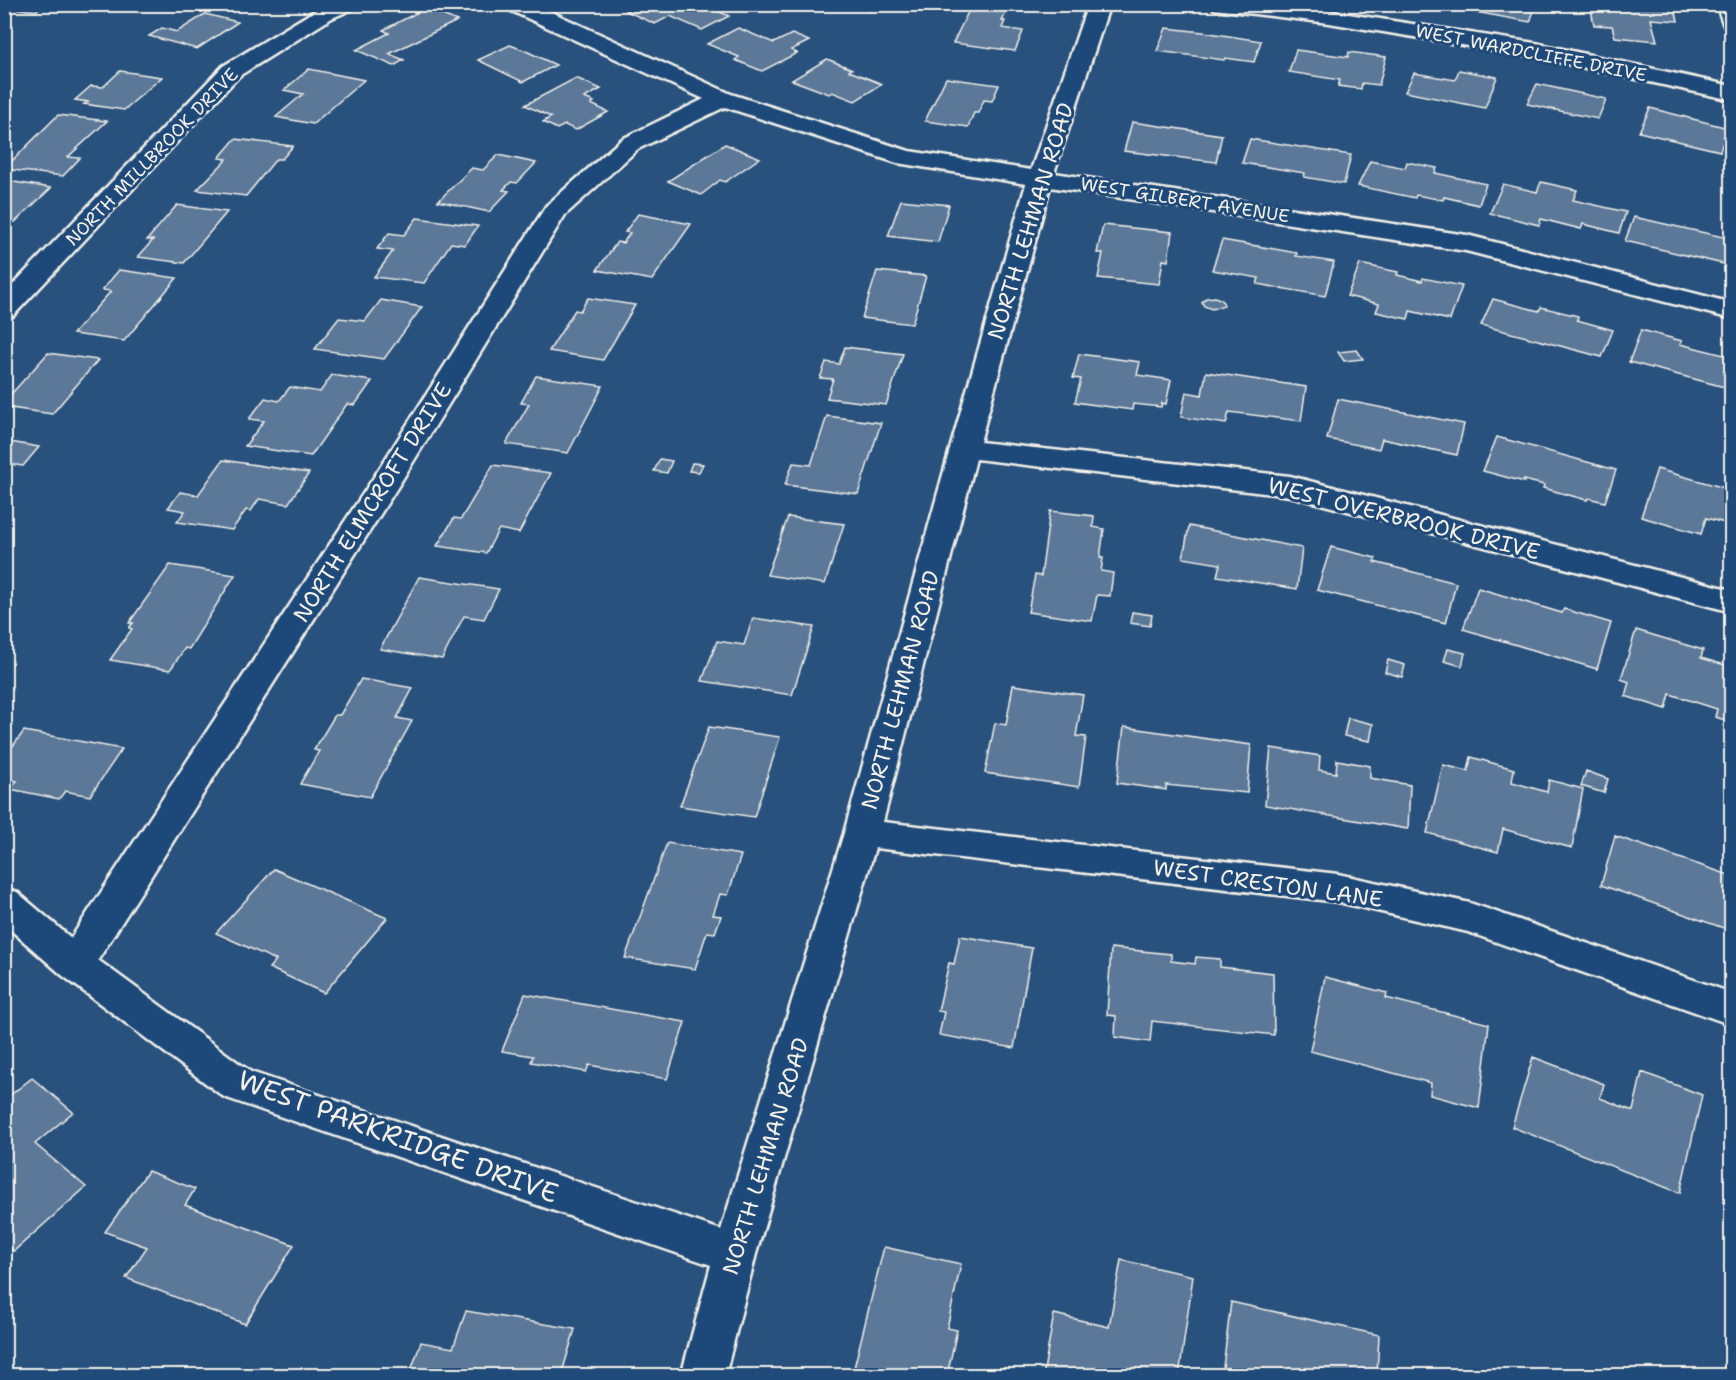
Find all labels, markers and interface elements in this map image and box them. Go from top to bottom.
street label: WEST WARDCLIFFE DRIVE [1413,19,1649,87]
street label: NORTH MILLBROOK DRIVE [60,63,244,251]
street label: NORTH LEHMAN ROAD [981,99,1080,343]
street label: WEST GILBERT AVENUE [1079,172,1291,228]
street label: NORTH ELMCROFT DRIVE [287,377,458,628]
street label: WEST OVERBROOK DRIVE [1265,471,1543,566]
street label: NORTH LEHMAN ROAD [855,567,946,813]
street label: WEST CRESTON LANE [1151,853,1385,914]
street label: NORTH LEHMAN ROAD [716,1034,815,1278]
street label: WEST PARKRIDGE DRIVE [233,1061,564,1212]

